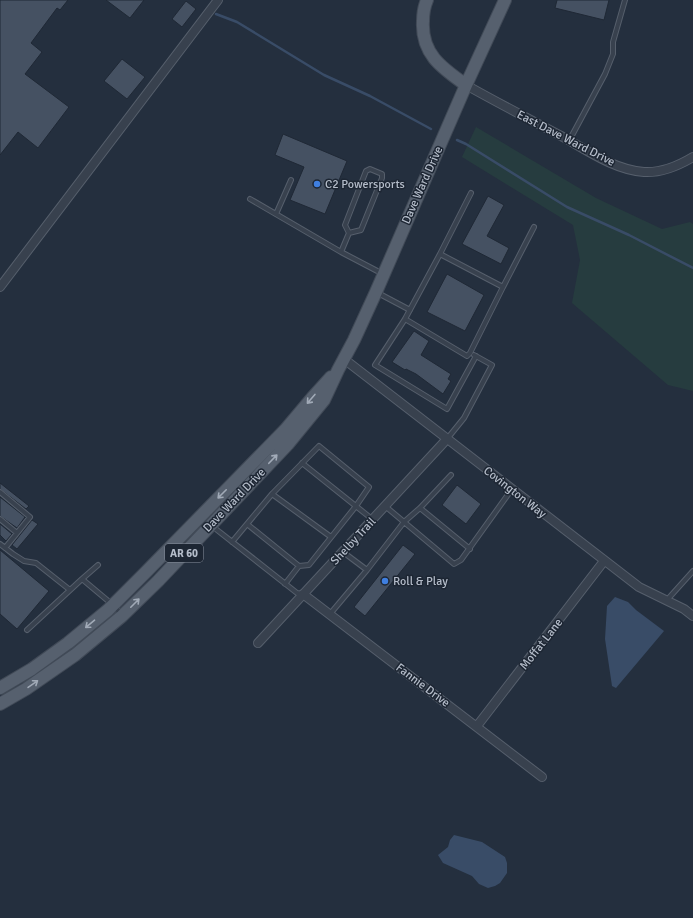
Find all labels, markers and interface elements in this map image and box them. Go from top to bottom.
street label: East Dave Ward Drive [514,107,617,170]
street label: Dave Ward Drive [399,144,446,226]
place label: C2 Powersports [325,177,405,192]
marker: C2 Powersports [312,179,322,189]
one-way arrow [307,393,316,403]
one-way arrow [268,454,278,464]
street label: Covington Way [480,463,549,522]
street label: Dave Ward Drive [200,465,269,536]
one-way arrow [217,489,227,499]
street label: Shelby Trail [327,514,380,568]
road number: AR 60 [165,544,203,562]
place label: Roll & Play [393,574,448,589]
marker: Roll & Play [380,576,390,586]
one-way arrow [130,598,140,608]
street label: Moffat Lane [517,616,566,673]
one-way arrow [85,620,96,629]
street label: Fannie Drive [393,660,453,711]
one-way arrow [28,680,39,688]

